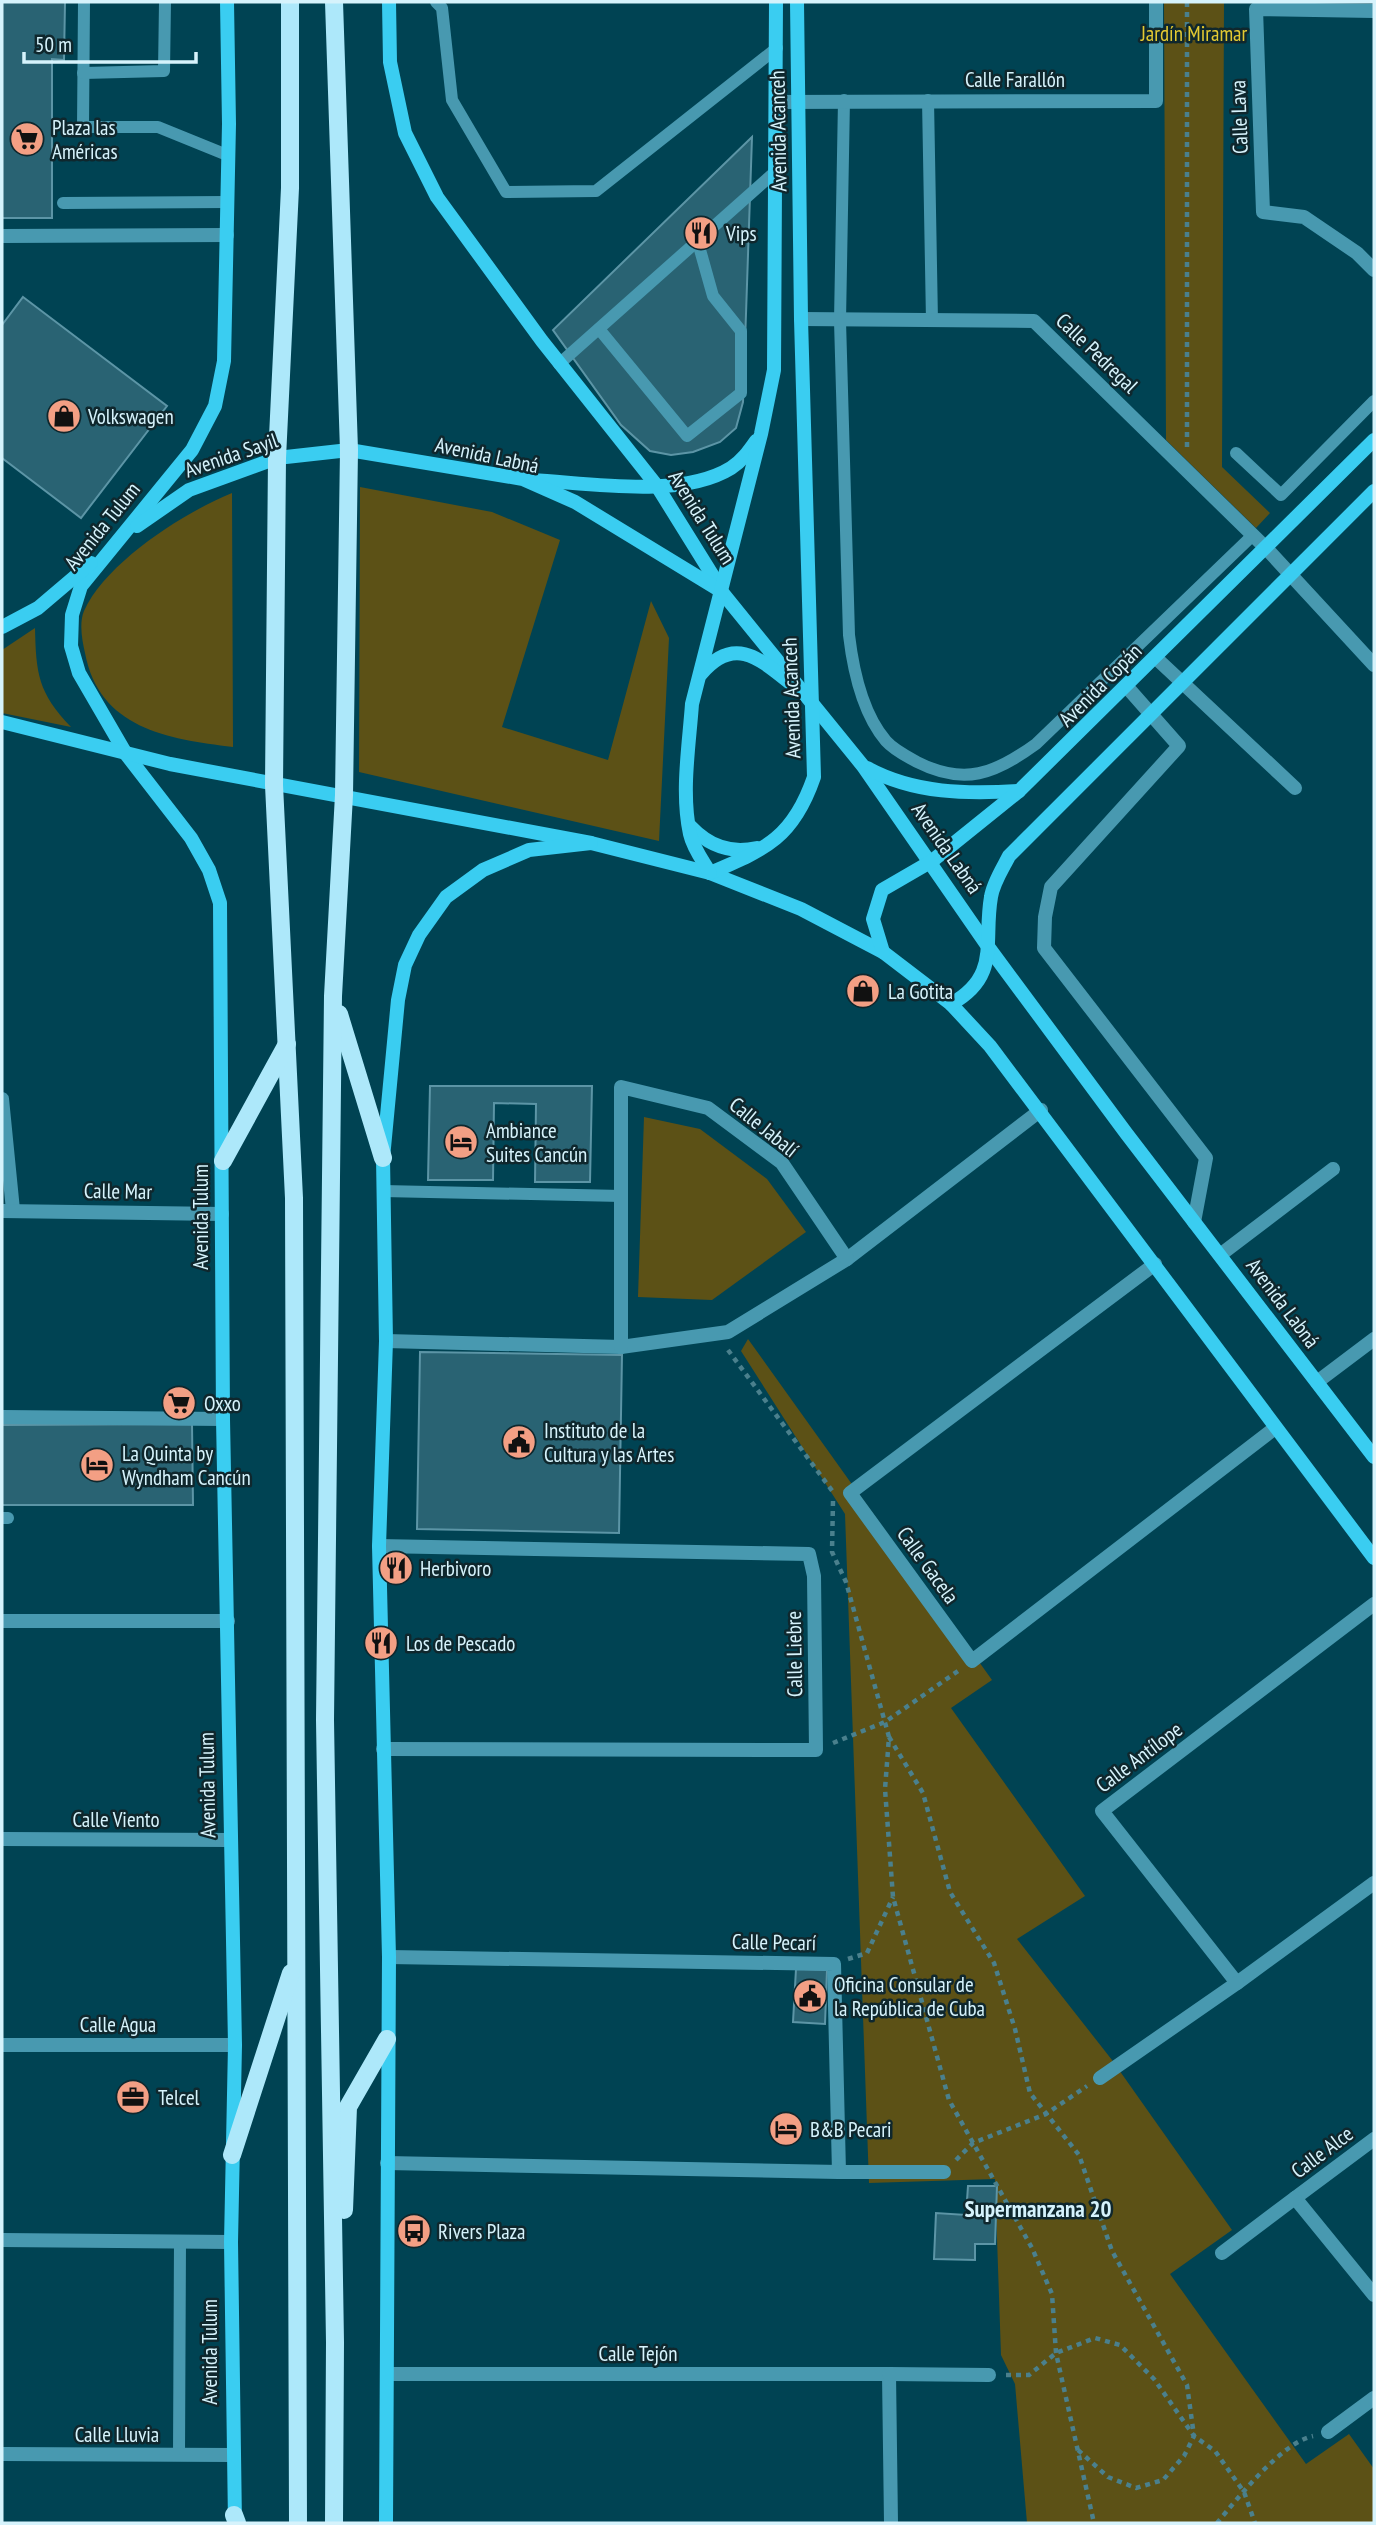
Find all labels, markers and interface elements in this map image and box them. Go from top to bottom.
park label: Jardín Miramar [1140,20,1247,47]
scale bar [24,21,196,65]
text: 50 m [35,31,72,58]
street label: Calle Farallón [965,66,1065,93]
street label: Avenida Acanceh [763,70,793,192]
street label: Calle Lava [1224,80,1254,154]
place label: Plaza las Américas [52,114,118,165]
supermarket icon: Plaza las Américas [8,120,46,158]
restaurant icon: Vips [682,214,720,252]
place label: Vips [725,220,757,247]
street label: Calle Pedregal [1050,307,1144,399]
shop icon: Volkswagen [45,397,83,435]
place label: Volkswagen [87,403,174,430]
street label: Avenida Sayil [181,426,281,483]
street label: Avenida Labná [433,431,541,479]
street label: Avenida Tulum [663,465,741,569]
street label: Avenida Tulum [58,476,146,576]
street label: Avenida Acanceh [775,637,807,759]
street label: Avenida Copán [1053,638,1147,732]
street label: Avenida Labná [906,797,988,899]
shop icon: La Gotita [844,972,882,1010]
place label: La Gotita [888,978,953,1005]
street label: Calle Jabalí [724,1091,804,1163]
place label: Ambiance Suites Cancún [486,1117,587,1168]
hotel icon: Ambiance Suites Cancún [442,1123,480,1161]
street label: Avenida Tulum [187,1164,214,1270]
street label: Calle Mar [84,1177,153,1205]
street label: Avenida Labná [1241,1253,1325,1353]
supermarket icon: Oxxo [160,1384,198,1422]
place label: Oxxo [204,1390,241,1417]
place label: Instituto de la Cultura y las Artes [544,1417,674,1468]
public building icon: Instituto de la Cultura y las Artes [500,1423,538,1461]
place label: La Quinta by Wyndham Cancún [122,1440,251,1491]
hotel icon: La Quinta by Wyndham Cancún [78,1446,116,1484]
street label: Calle Gacela [891,1521,965,1609]
restaurant icon: Herbivoro [377,1549,415,1587]
place label: Herbivoro [420,1555,491,1582]
street label: Calle Liebre [780,1611,808,1697]
restaurant icon: Los de Pescado [362,1624,400,1662]
place label: Los de Pescado [406,1630,515,1657]
street label: Calle Antílope [1090,1716,1188,1798]
street label: Avenida Tulum [193,1732,221,1838]
street label: Calle Viento [72,1806,160,1833]
street label: Calle Pecarí [732,1928,817,1956]
place label: Oficina Consular de la República de Cuba [834,1971,985,2022]
public building icon: Oficina Consular de la República de Cuba [791,1977,829,2015]
street label: Calle Agua [80,2011,156,2038]
office icon: Telcel [114,2078,152,2116]
place label: Telcel [158,2084,200,2111]
hotel icon: B&B Pecari [767,2110,805,2148]
place label: B&B Pecari [810,2116,892,2143]
street label: Calle Alce [1286,2120,1358,2184]
district label: Supermanzana 20 [964,2194,1112,2223]
bus stop icon: Rivers Plaza [395,2212,433,2250]
place label: Rivers Plaza [438,2218,526,2245]
street label: Avenida Tulum [196,2299,223,2405]
street label: Calle Tejón [599,2340,677,2367]
street label: Calle Lluvia [75,2421,159,2448]

